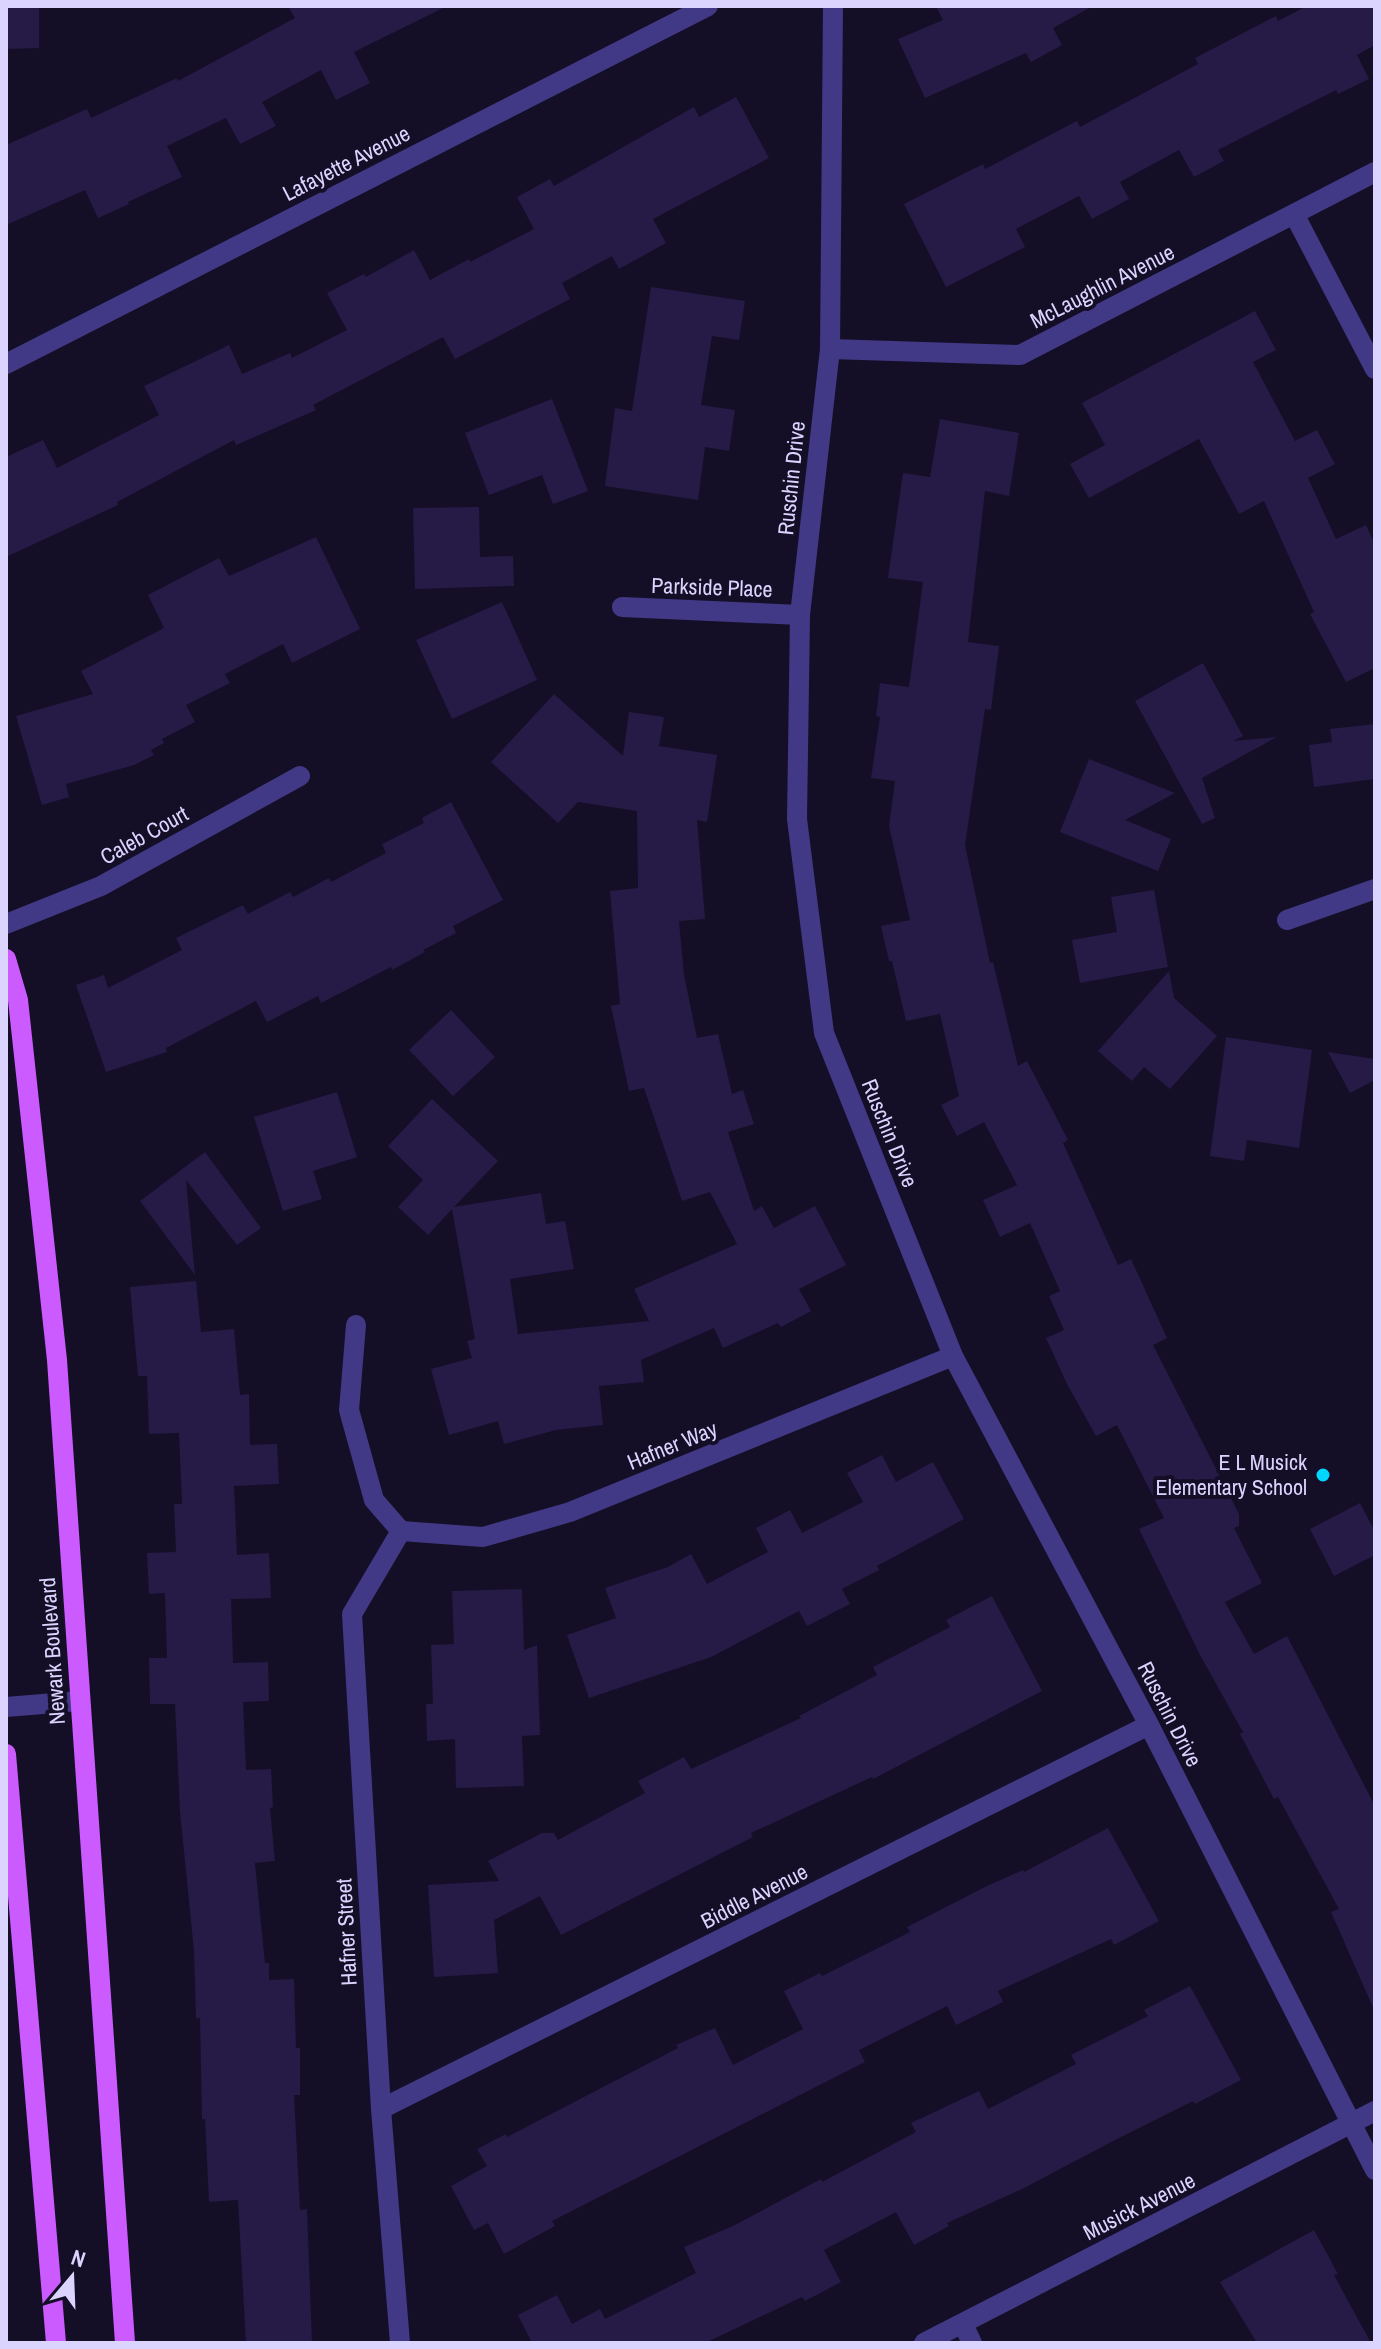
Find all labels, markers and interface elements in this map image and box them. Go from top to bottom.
street label: Lafayette Avenue [277,118,415,208]
street label: McLaughlin Avenue [1025,237,1179,335]
street label: Ruschin Drive [770,420,812,536]
street label: Parkside Place [651,570,773,604]
street label: Caleb Court [95,799,193,871]
street label: Ruschin Drive [855,1074,925,1192]
street label: Hafner Way [623,1413,721,1477]
place label: E L Musick Elementary School [1156,1447,1308,1502]
marker: E L Musick Elementary School [1314,1466,1332,1484]
street label: Newark Boulevard [32,1576,72,1726]
street label: Ruschin Drive [1131,1656,1209,1772]
street label: Biddle Avenue [695,1856,813,1936]
street label: Hafner Street [328,1878,364,1986]
street label: Musick Avenue [1078,2165,1200,2247]
north arrow [32,2237,112,2317]
text: N [67,2242,90,2274]

